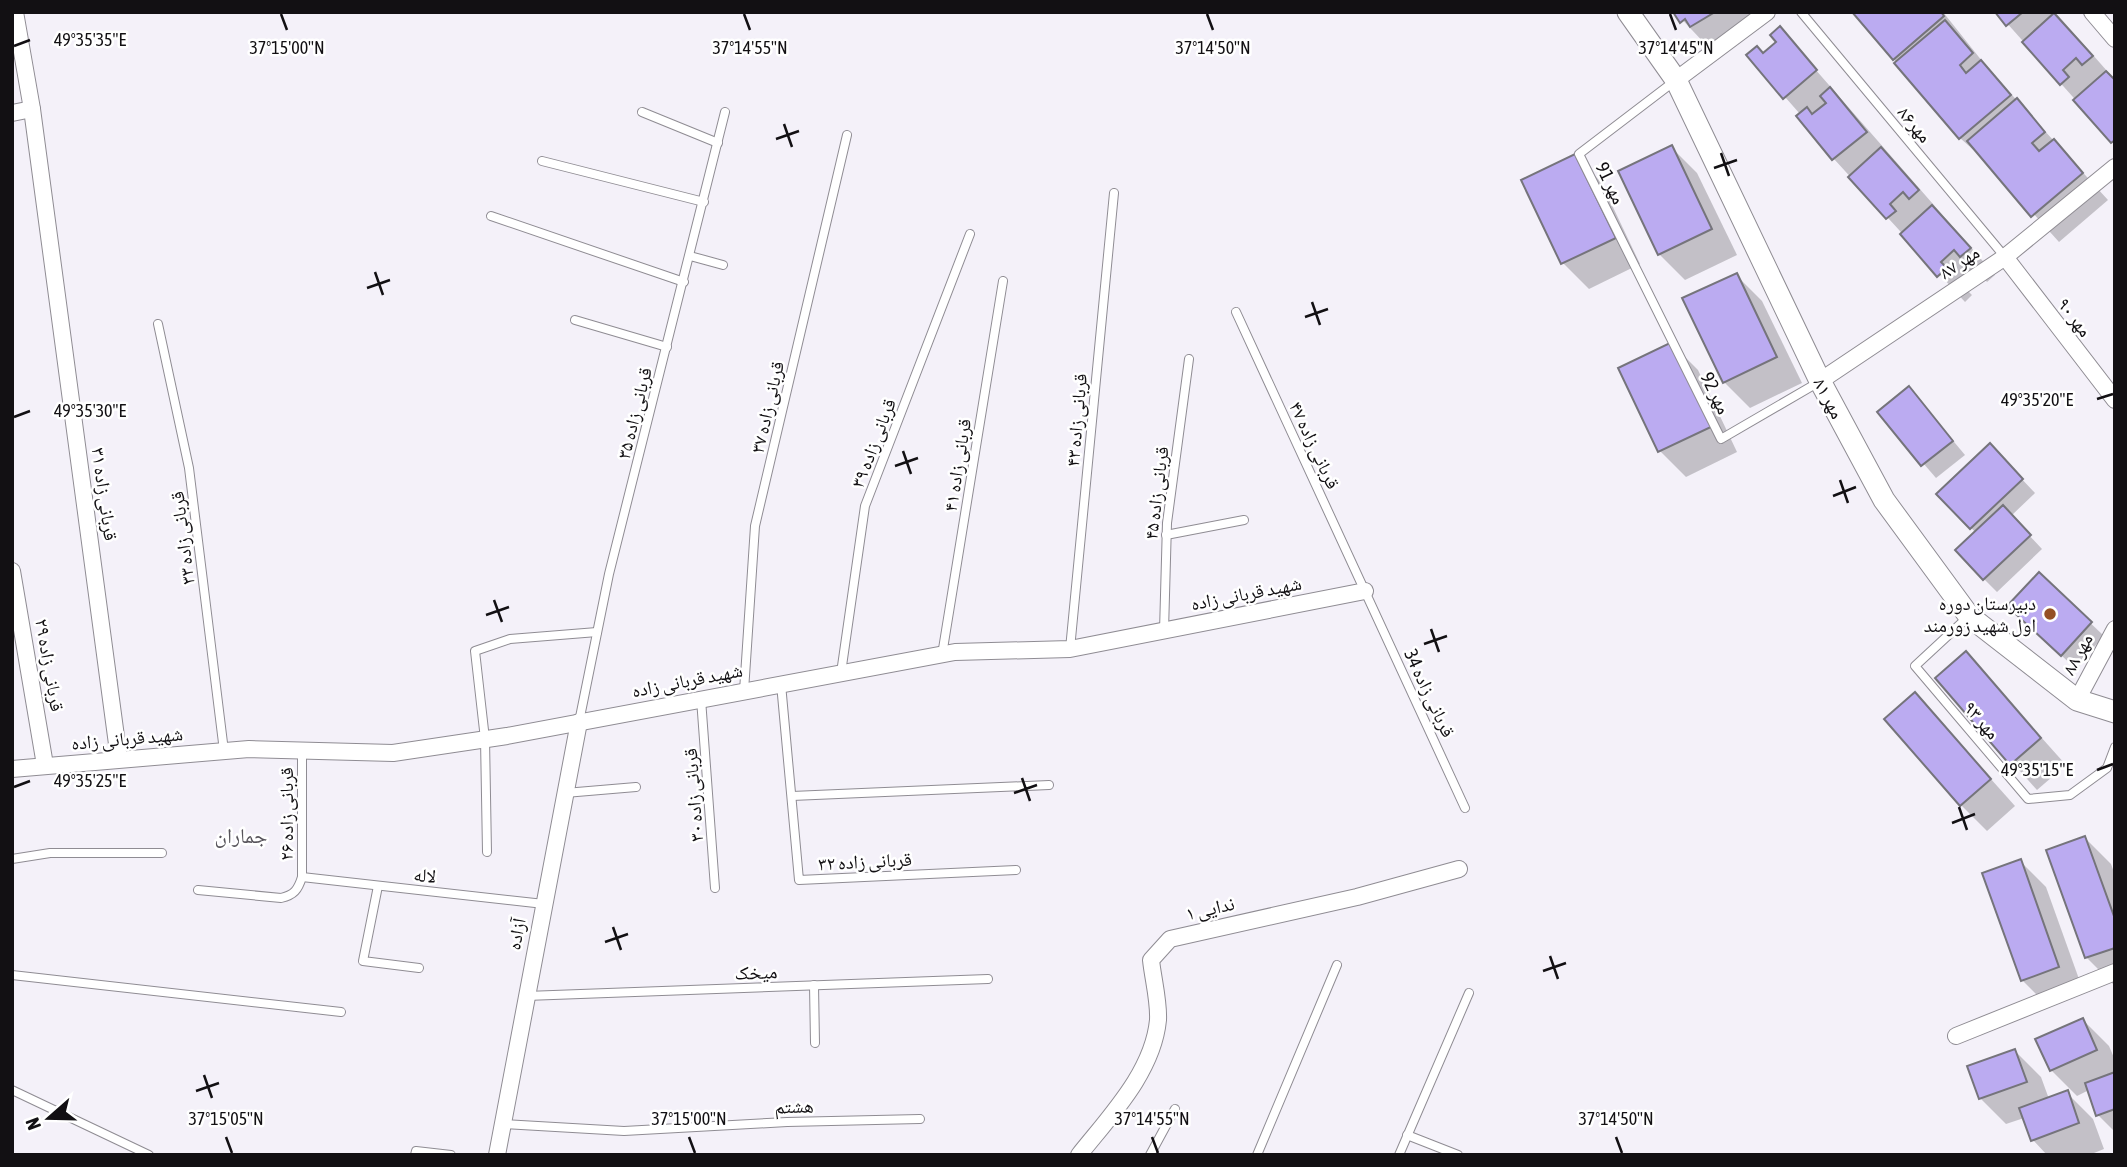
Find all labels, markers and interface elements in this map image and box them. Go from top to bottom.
text: 49°35'35"E [54,29,126,50]
text: 37°15'00"N [249,37,325,58]
text: 37°14'55"N [712,37,788,58]
text: 37°14'50"N [1175,37,1251,58]
text: 37°14'45"N [1638,37,1714,58]
street label: مهر۸۶ [1893,101,1936,147]
street label: مهر 91 [1591,158,1631,208]
street label: مهر ۸۷ [1935,241,1984,284]
street label: مهر ۹۰ [2052,293,2097,341]
street label: قربانی زاده ۳۷ [746,359,789,455]
street label: قربانی زاده ۳۵ [612,365,657,461]
street label: مهر 92 [1696,368,1736,418]
street label: قربانی زاده ۴۳ [1061,372,1092,468]
street label: مهر ۸۱ [1808,374,1849,423]
text: 49°35'20"E [2001,389,2073,410]
street label: قربانی زاده ۳۹ [846,395,901,491]
street label: قربانی زاده ۴۷ [1284,398,1345,493]
text: 49°35'30"E [54,400,126,421]
street label: قربانی زاده ۴۱ [939,417,976,513]
street label: قربانی زاده ۴۵ [1139,445,1174,541]
street label: قربانی زاده ۳۱ [87,446,122,542]
street label: قربانی زاده ۳۳ [165,490,200,586]
street label: شهید قربانی زاده [1189,571,1303,615]
place label: دبیرستان دوره اول شهید زورمند [1924,592,2036,637]
marker: دبیرستان دوره اول شهید زورمند [2042,606,2058,622]
street label: قربانی زاده ۲۹ [30,617,69,713]
street label: مهر ۸۸ [2057,630,2098,679]
street label: قربانی زاده 34 [1399,646,1460,741]
street label: شهید قربانی زاده [630,658,744,702]
street label: مهر ۹۳ [1959,696,2004,744]
street label: شهید قربانی زاده [70,722,184,755]
street label: قربانی زاده ۳۰ [679,747,708,843]
text: 49°35'15"E [2001,759,2073,780]
street label: قربانی زاده ۲۶ [275,767,298,861]
text: 49°35'25"E [54,770,126,791]
district label: جماران [215,823,267,848]
street label: قربانی زاده ۳۲ [818,848,912,875]
street label: لاله [413,863,437,887]
street label: ندایی ۱ [1183,892,1237,925]
street label: آزاده [502,915,531,952]
street label: میخک [734,960,778,984]
north arrow [14,1083,84,1153]
street label: هشتم [774,1094,814,1120]
text: 37°15'05"N [188,1108,264,1129]
text: 37°15'00"N [651,1108,727,1129]
text: 37°14'55"N [1114,1108,1190,1129]
text: 37°14'50"N [1578,1108,1654,1129]
text: N [21,1115,45,1133]

